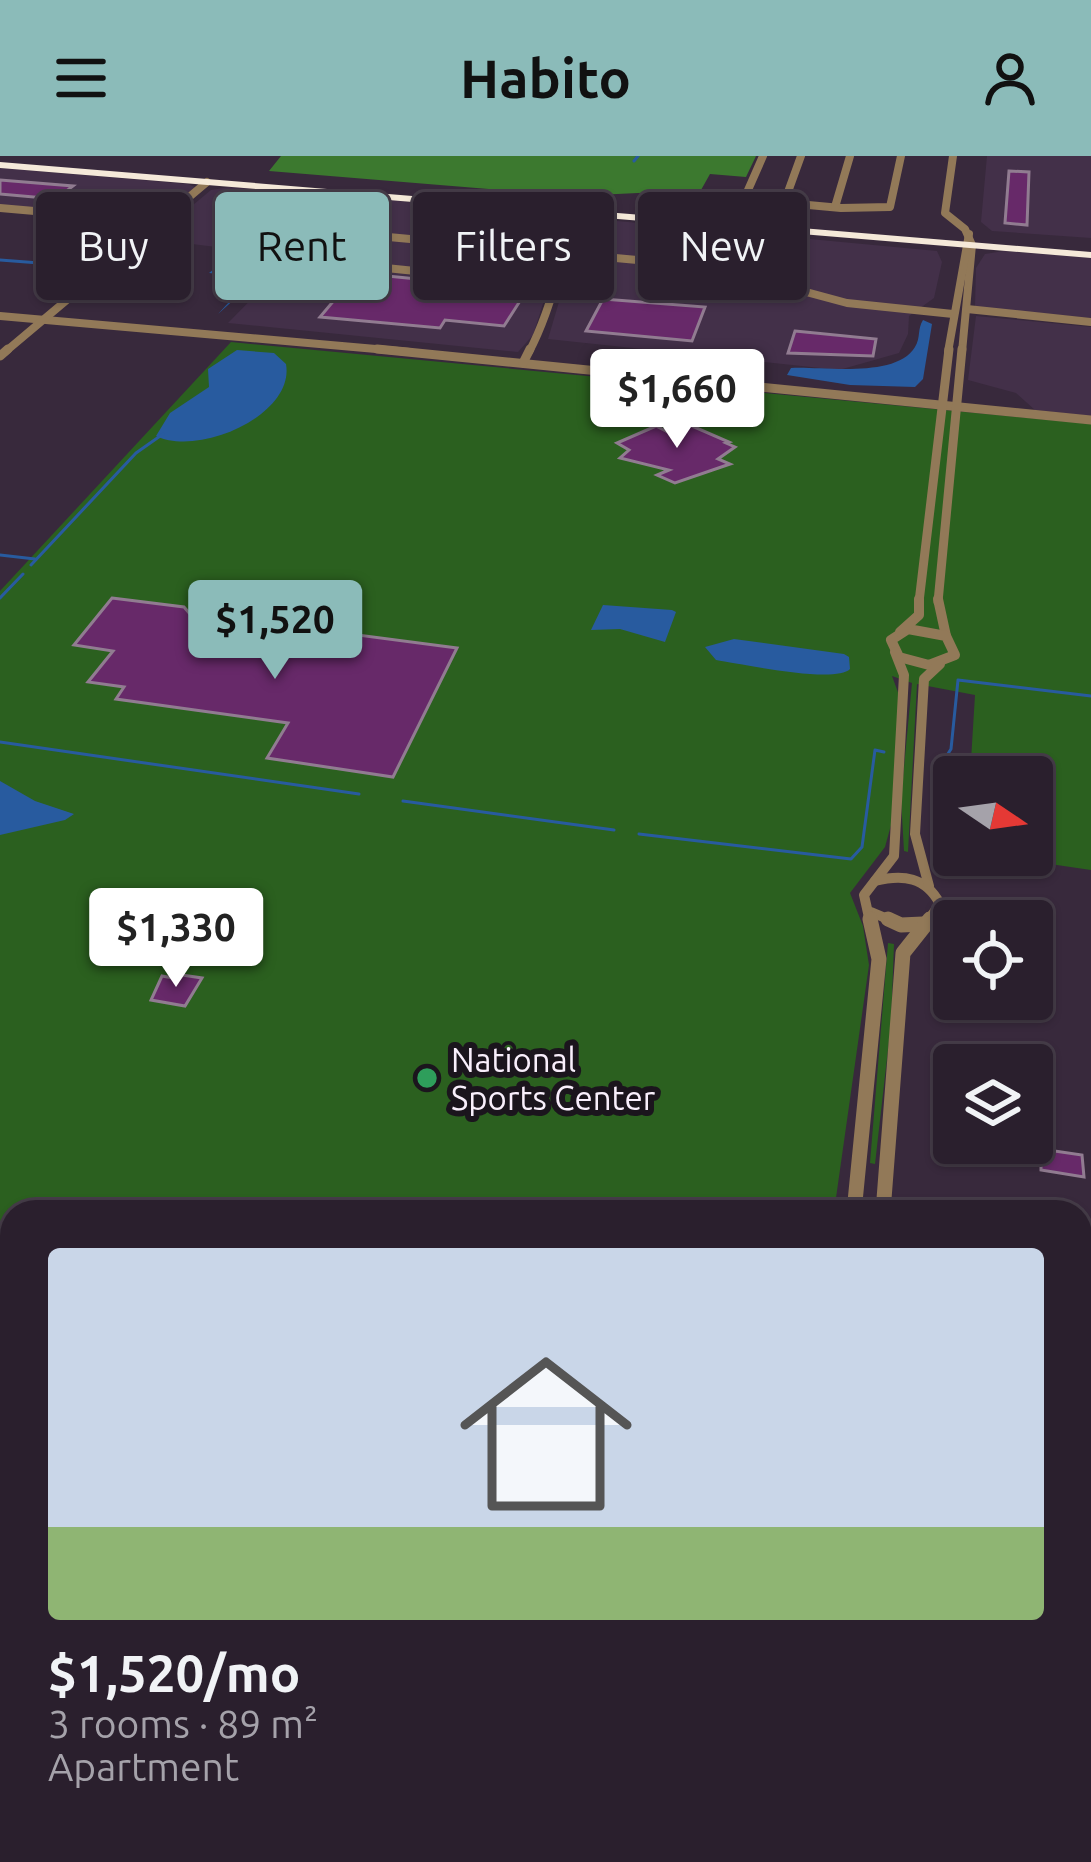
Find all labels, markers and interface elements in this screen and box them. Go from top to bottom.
icon: menu [48,45,114,111]
icon: person [977,45,1043,111]
text: Habito [460,48,631,108]
chip: Buy [36,192,191,300]
chip: Rent [215,192,389,300]
chip: Filters [413,192,614,300]
chip: New [638,192,807,300]
pin: $1,660 [579,349,775,451]
text: $1,660 [617,366,737,409]
pin: $1,520 [177,580,373,682]
text: $1,520 [215,597,335,640]
north arrow [933,756,1053,876]
map controls [933,756,1053,1164]
pin: $1,330 [78,888,274,990]
button: locate [933,900,1053,1020]
text: $1,330 [116,905,236,948]
place label: National Sports Center [451,1041,656,1116]
button: layers [933,1044,1053,1164]
marker: National Sports Center [414,1065,440,1091]
icon: home [438,1326,654,1542]
text: $1,520/mo [48,1644,300,1702]
text: 3 rooms · 89 m² [48,1702,318,1745]
text: Apartment [48,1745,239,1788]

